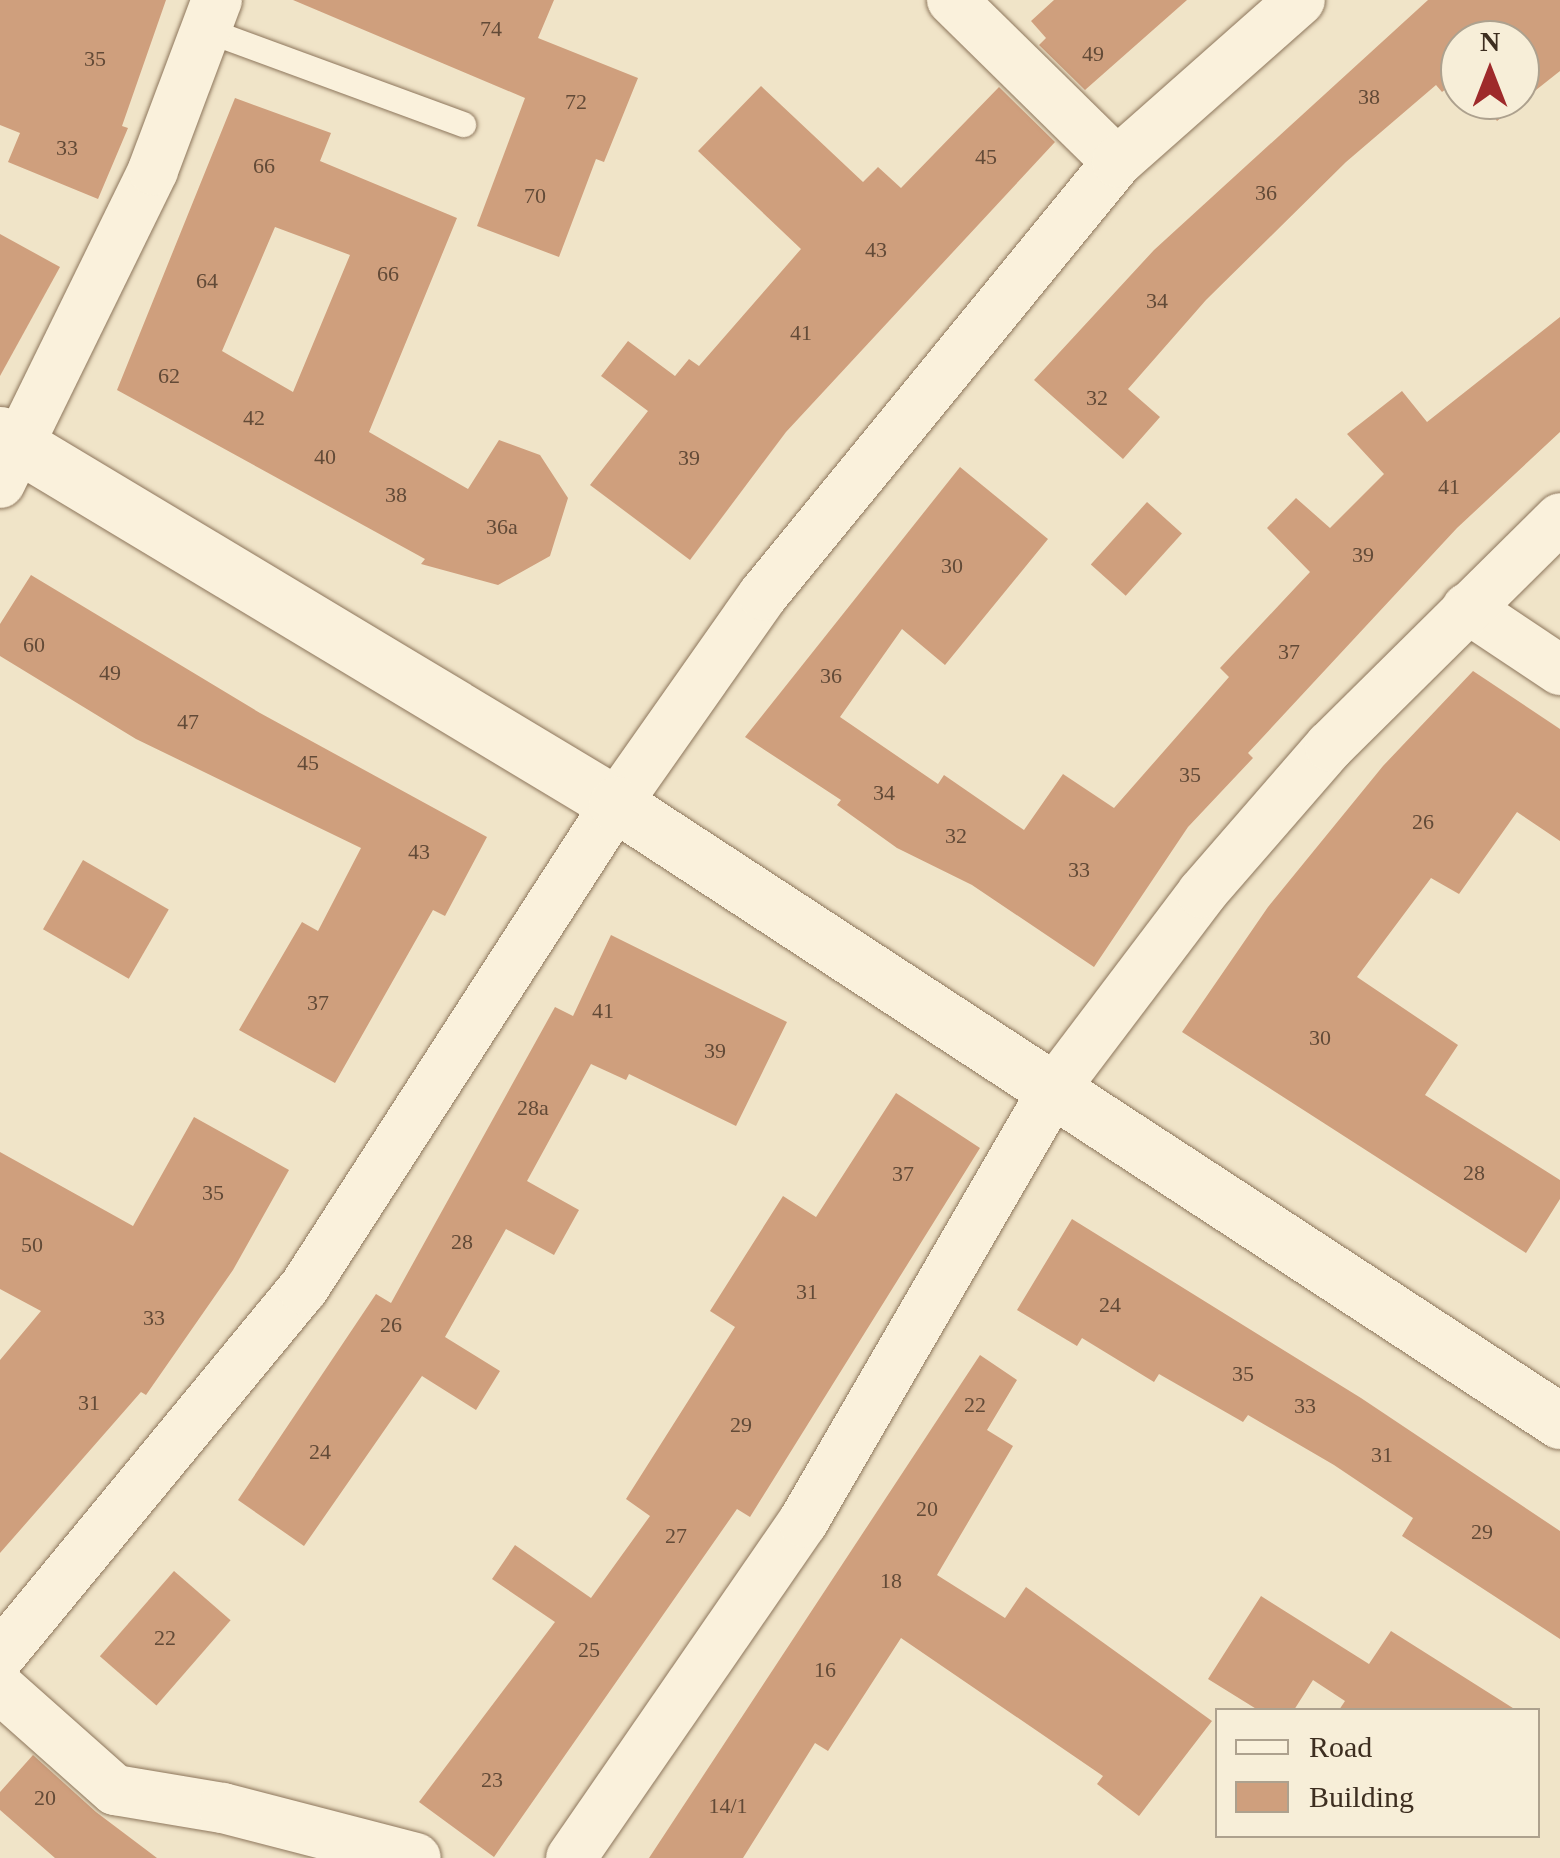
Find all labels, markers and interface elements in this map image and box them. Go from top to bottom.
house number: 74 [480,16,502,42]
north arrow [1440,20,1540,120]
text: N [1480,26,1500,57]
house number: 49 [1082,41,1104,67]
house number: 35 [84,46,106,72]
house number: 38 [1358,84,1380,110]
house number: 72 [565,89,587,115]
house number: 33 [56,135,78,161]
house number: 45 [975,144,997,170]
house number: 66 [253,153,275,179]
house number: 36 [1255,180,1277,206]
house number: 70 [524,183,546,209]
house number: 43 [865,237,887,263]
house number: 66 [377,261,399,287]
house number: 64 [196,268,218,294]
house number: 34 [1146,288,1168,314]
house number: 41 [790,320,812,346]
house number: 62 [158,363,180,389]
house number: 32 [1086,385,1108,411]
house number: 42 [243,405,265,431]
house number: 40 [314,444,336,470]
house number: 39 [678,445,700,471]
house number: 41 [1438,474,1460,500]
house number: 38 [385,482,407,508]
house number: 36а [486,514,518,540]
house number: 39 [1352,542,1374,568]
house number: 30 [941,553,963,579]
house number: 60 [23,632,45,658]
house number: 37 [1278,639,1300,665]
house number: 49 [99,660,121,686]
house number: 36 [820,663,842,689]
house number: 47 [177,709,199,735]
house number: 45 [297,750,319,776]
house number: 35 [1179,762,1201,788]
house number: 34 [873,780,895,806]
house number: 26 [1412,809,1434,835]
house number: 32 [945,823,967,849]
house number: 43 [408,839,430,865]
house number: 33 [1068,857,1090,883]
house number: 37 [307,990,329,1016]
house number: 41 [592,998,614,1024]
house number: 30 [1309,1025,1331,1051]
house number: 39 [704,1038,726,1064]
house number: 28a [517,1095,549,1121]
house number: 28 [1463,1160,1485,1186]
house number: 37 [892,1161,914,1187]
house number: 35 [202,1180,224,1206]
house number: 28 [451,1229,473,1255]
house number: 50 [21,1232,43,1258]
house number: 31 [796,1279,818,1305]
house number: 24 [1099,1292,1121,1318]
house number: 33 [143,1305,165,1331]
house number: 26 [380,1312,402,1338]
house number: 35 [1232,1361,1254,1387]
house number: 31 [78,1390,100,1416]
house number: 22 [964,1392,986,1418]
house number: 33 [1294,1393,1316,1419]
house number: 29 [730,1412,752,1438]
house number: 24 [309,1439,331,1465]
house number: 31 [1371,1442,1393,1468]
house number: 20 [916,1496,938,1522]
house number: 29 [1471,1519,1493,1545]
house number: 27 [665,1523,687,1549]
house number: 18 [880,1568,902,1594]
house number: 22 [154,1625,176,1651]
house number: 25 [578,1637,600,1663]
house number: 16 [814,1657,836,1683]
legend [1215,1708,1540,1838]
text: Road [1309,1730,1372,1763]
house number: 23 [481,1767,503,1793]
text: Building [1309,1780,1414,1813]
house number: 20 [34,1785,56,1811]
house number: 14/1 [708,1793,748,1819]

